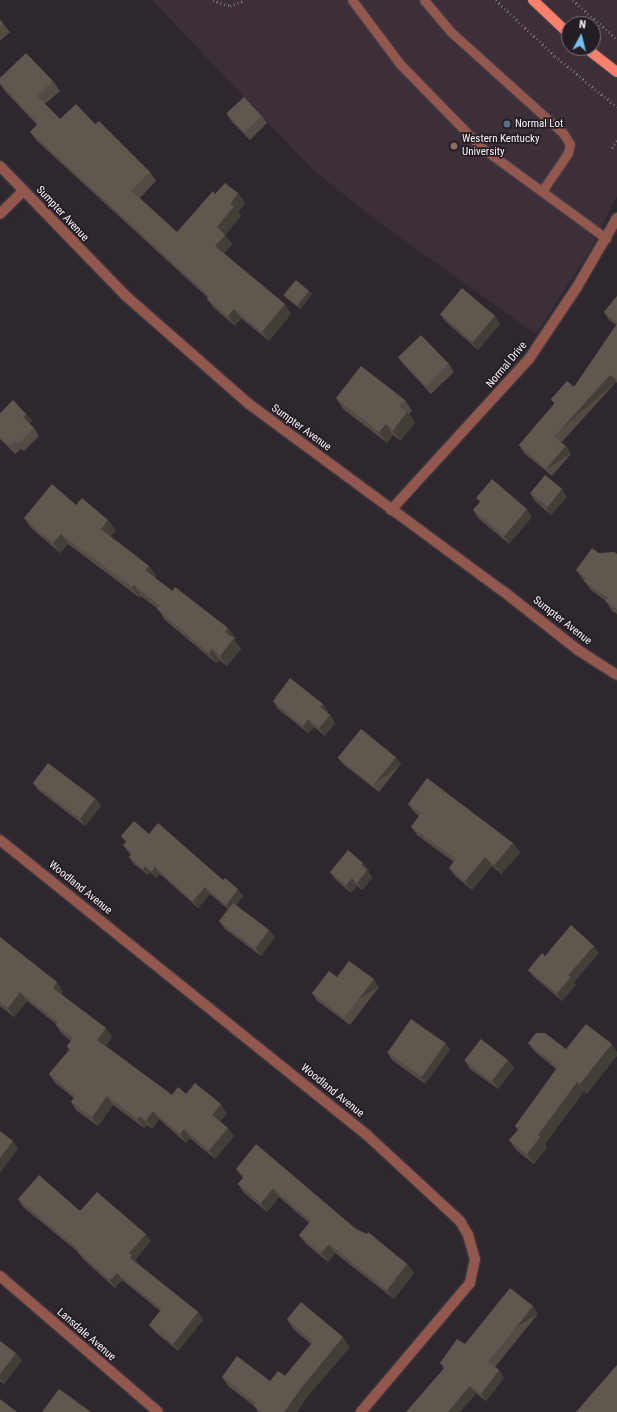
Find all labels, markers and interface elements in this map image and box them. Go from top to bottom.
north arrow [561,16,601,56]
text: N [578,18,587,31]
place label: Normal Lot [515,117,563,131]
marker: Normal Lot [502,119,512,129]
place label: Western Kentucky University [462,133,540,159]
marker: Western Kentucky University [449,141,459,151]
street label: Sumpter Avenue [33,184,91,244]
street label: Normal Drive [484,339,530,391]
street label: Sumpter Avenue [269,402,333,454]
street label: Sumpter Avenue [530,594,594,648]
street label: Woodland Avenue [46,858,114,918]
street label: Woodland Avenue [298,1061,366,1121]
street label: Lansdale Avenue [54,1306,118,1364]

